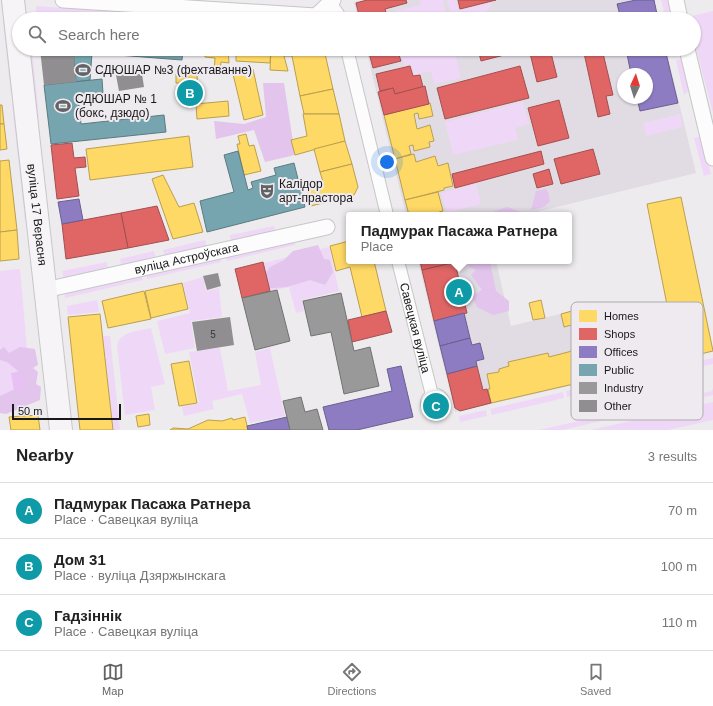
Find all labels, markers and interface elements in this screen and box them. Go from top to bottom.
search box [12,12,701,56]
icon: search [26,23,48,45]
text: Search here [58,26,140,43]
sports icon: СДЮШАР №3 (фехтаванне) [74,61,92,79]
place label: СДЮШАР №3 (фехтаванне) [95,63,252,77]
north arrow [617,68,653,104]
pin: B [177,78,203,108]
place label: СДЮШАР № 1 (бокс, дзюдо) [75,92,157,120]
sports icon: СДЮШАР № 1 (бокс, дзюдо) [54,97,72,115]
your location [377,152,397,172]
street label: вуліца 17 Верасня [24,163,50,266]
place label: Калідор арт-прастора [279,177,353,205]
theatre icon: Калідор арт-прастора [258,182,276,200]
popup [346,212,572,264]
text: Падмурак Пасажа Ратнера [361,222,557,239]
text: Place [361,239,393,254]
street label: вуліца Астроўскага [133,240,240,277]
pin: A [446,277,472,307]
street label: Савецкая вуліца [397,281,433,375]
legend [571,302,703,420]
text: Homes [604,310,639,322]
text: Shops [604,328,636,340]
house number: 5 [210,329,216,340]
text: Offices [604,346,639,358]
text: Public [604,364,634,376]
text: Industry [604,382,644,394]
pin: C [423,391,449,421]
text: Other [604,400,632,412]
scale bar [12,402,121,421]
text: 50 m [18,405,42,417]
text: Nearby [16,446,74,465]
text: 3 results [648,449,697,464]
text: Падмурак Пасажа Ратнера [54,495,251,512]
text: A [24,503,34,518]
text: 70 m [668,503,697,518]
text: Place · Савецкая вуліца [54,512,198,527]
text: Дом 31 [54,551,106,568]
text: B [24,559,34,574]
text: 100 m [661,559,697,574]
text: Place · вуліца Дзяржынскага [54,568,226,583]
text: Гадзіннік [54,607,122,624]
text: C [24,615,34,630]
text: 110 m [662,615,697,630]
text: Place · Савецкая вуліца [54,624,198,639]
tab: Map [102,661,124,697]
tab: Directions [327,661,376,697]
tab: Saved [580,661,611,697]

